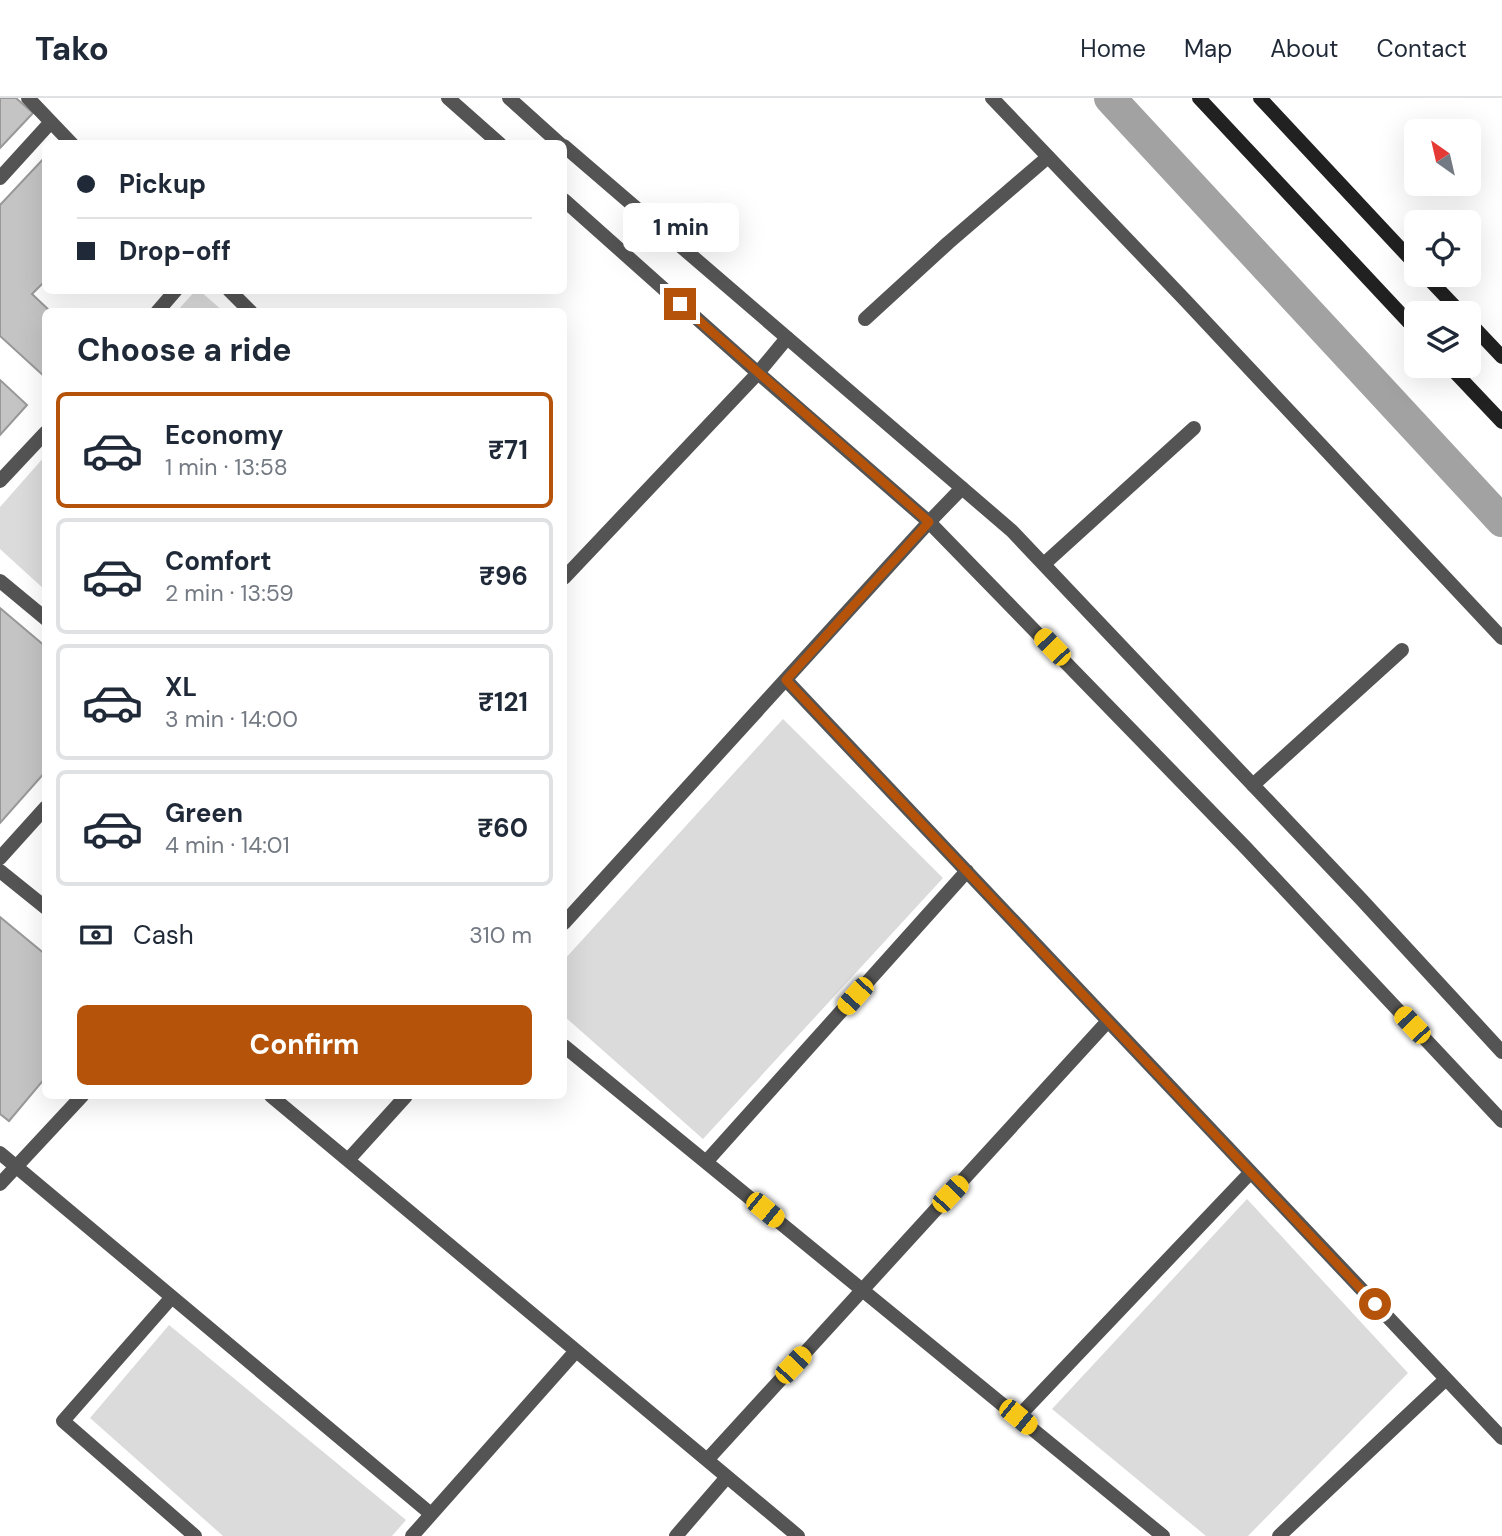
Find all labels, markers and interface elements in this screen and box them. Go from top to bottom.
text: Tako [35,27,109,70]
text: Home [1080,33,1146,64]
text: Map [1184,33,1232,64]
text: About [1270,33,1339,64]
text: Contact [1377,33,1467,64]
north arrow [1404,119,1480,196]
map controls [1404,119,1481,378]
text: Pickup [119,167,206,201]
callout: 1 min [622,202,738,252]
button: locate [1404,210,1481,287]
text: 1 min [653,212,709,242]
text: Drop-off [119,234,231,268]
route end [664,288,696,320]
button: layers [1404,301,1481,378]
text: Choose a ride [77,329,292,371]
text: Economy [165,418,283,452]
icon: car [81,419,144,482]
text: ₹71 [488,433,528,467]
text: 1 min · 13:58 [165,452,288,482]
text: Comfort [165,544,271,578]
icon: car [81,545,144,608]
text: ₹96 [479,559,528,593]
text: 2 min · 13:59 [165,578,294,608]
car [1030,625,1075,669]
text: XL [165,670,197,704]
icon: car [81,671,144,734]
text: ₹121 [478,685,528,719]
text: 3 min · 14:00 [165,704,298,734]
text: Green [165,796,243,830]
icon: car [81,797,144,860]
text: ₹60 [477,811,528,845]
text: 4 min · 14:01 [165,830,290,860]
icon: cash [77,916,115,954]
text: Cash [133,918,194,952]
text: 310 m [469,920,532,950]
car [834,973,877,1019]
car [1390,1002,1435,1048]
button: Confirm [77,1005,532,1085]
car [928,1171,973,1217]
car [743,1189,788,1231]
route start [1359,1288,1391,1320]
car [771,1342,816,1388]
car [996,1396,1041,1438]

